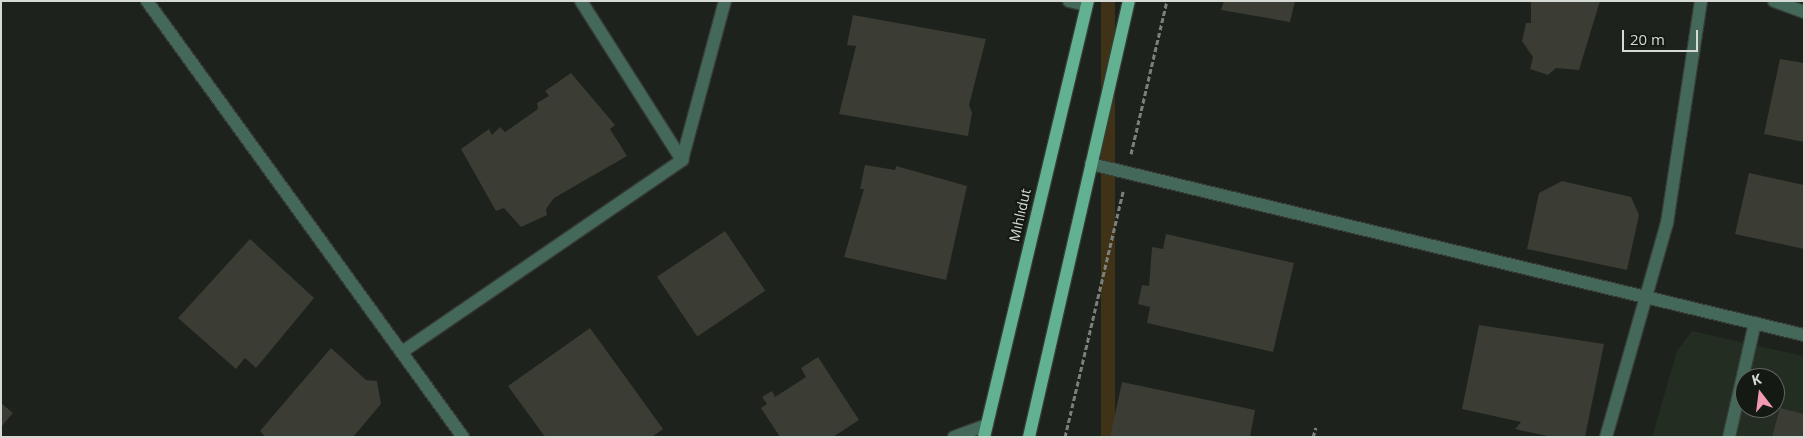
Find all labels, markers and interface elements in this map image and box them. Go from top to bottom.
scale bar [1625,20,1701,52]
text: 20 m [1630,29,1665,49]
street label: Mıhlıdut [1006,187,1034,243]
north arrow [1735,368,1785,418]
text: K [1749,369,1763,389]

